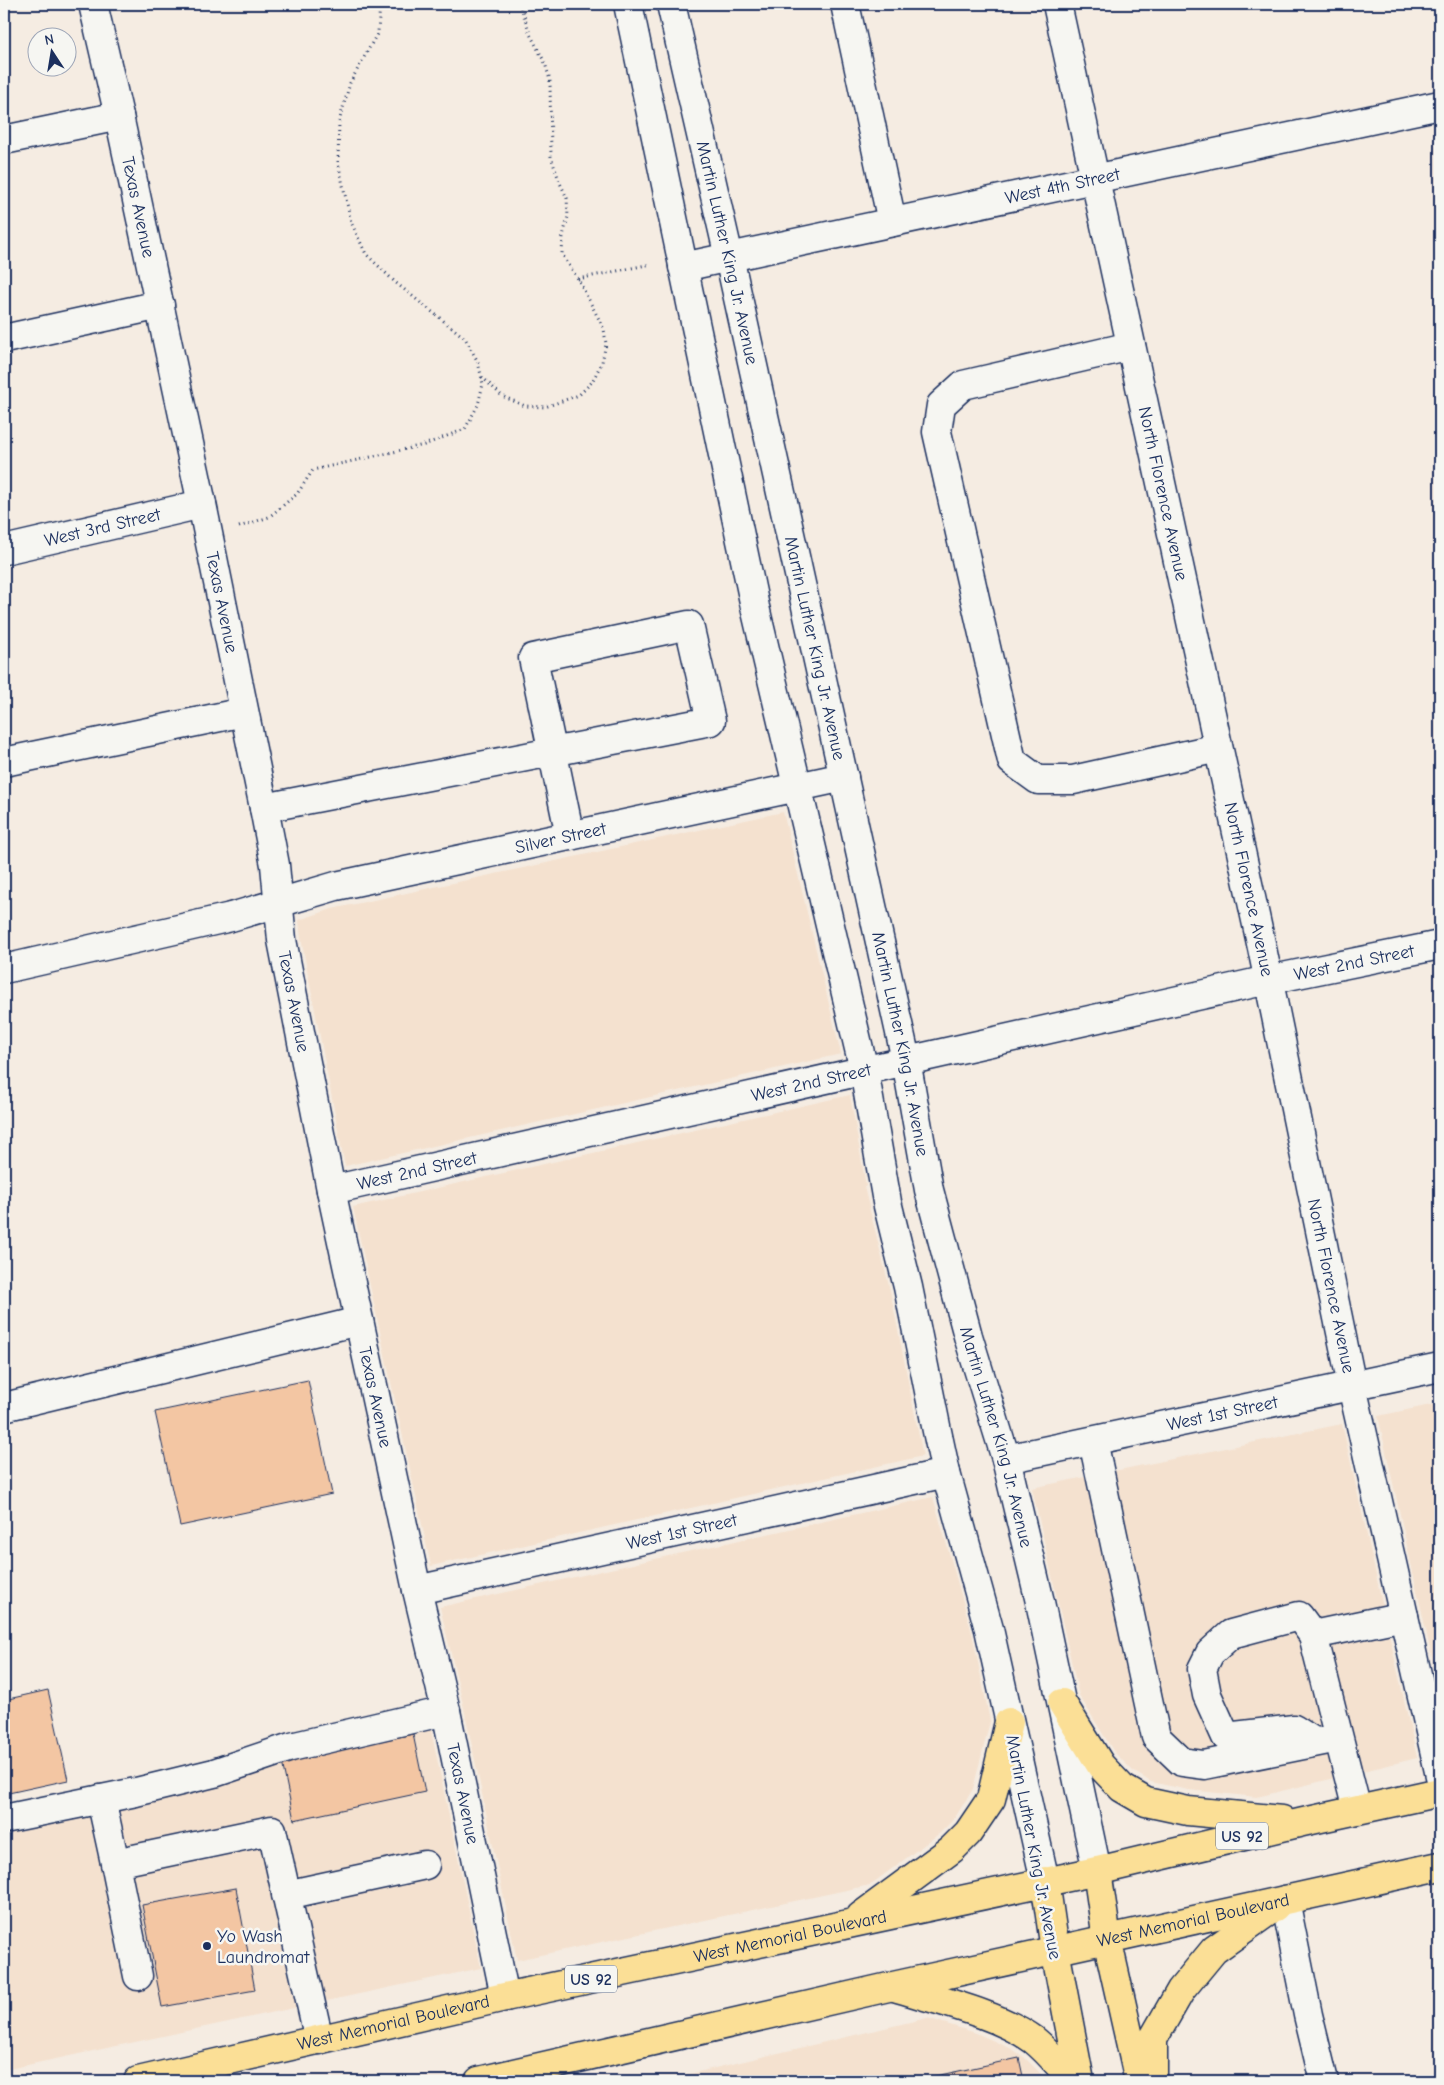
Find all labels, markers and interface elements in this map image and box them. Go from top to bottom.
north arrow [28,28,78,78]
text: N [43,31,56,49]
street label: Martin Luther King Jr. Avenue [692,139,762,367]
street label: Texas Avenue [117,155,159,260]
street label: West 4th Street [1003,164,1123,209]
street label: North Florence Avenue [1134,405,1192,583]
street label: West 3rd Street [42,504,163,551]
street label: Martin Luther King Jr. Avenue [780,534,850,762]
street label: Texas Avenue [201,550,242,655]
street label: North Florence Avenue [1220,800,1278,978]
street label: Silver Street [513,818,609,858]
street label: Martin Luther King Jr. Avenue [867,930,933,1158]
street label: West 2nd Street [1292,940,1417,985]
street label: Texas Avenue [273,949,314,1054]
street label: West 2nd Street [749,1059,874,1106]
street label: West 2nd Street [355,1147,480,1195]
street label: North Florence Avenue [1303,1197,1359,1375]
street label: Martin Luther King Jr. Avenue [955,1324,1037,1550]
street label: Texas Avenue [354,1345,396,1450]
street label: West 1st Street [1165,1391,1281,1436]
street label: West 1st Street [624,1509,740,1554]
street label: Martin Luther King Jr. Avenue [1001,1733,1066,1961]
street label: Texas Avenue [442,1741,483,1846]
road number: US 92 [1216,1822,1268,1850]
street label: West Memorial Boulevard [1095,1889,1292,1952]
street label: West Memorial Boulevard [692,1906,889,1968]
place label: Yo Wash Laundromat [217,1926,310,1968]
marker: Yo Wash Laundromat [201,1940,213,1952]
road number: US 92 [565,1966,617,1992]
street label: West Memorial Boulevard [295,1991,492,2055]

